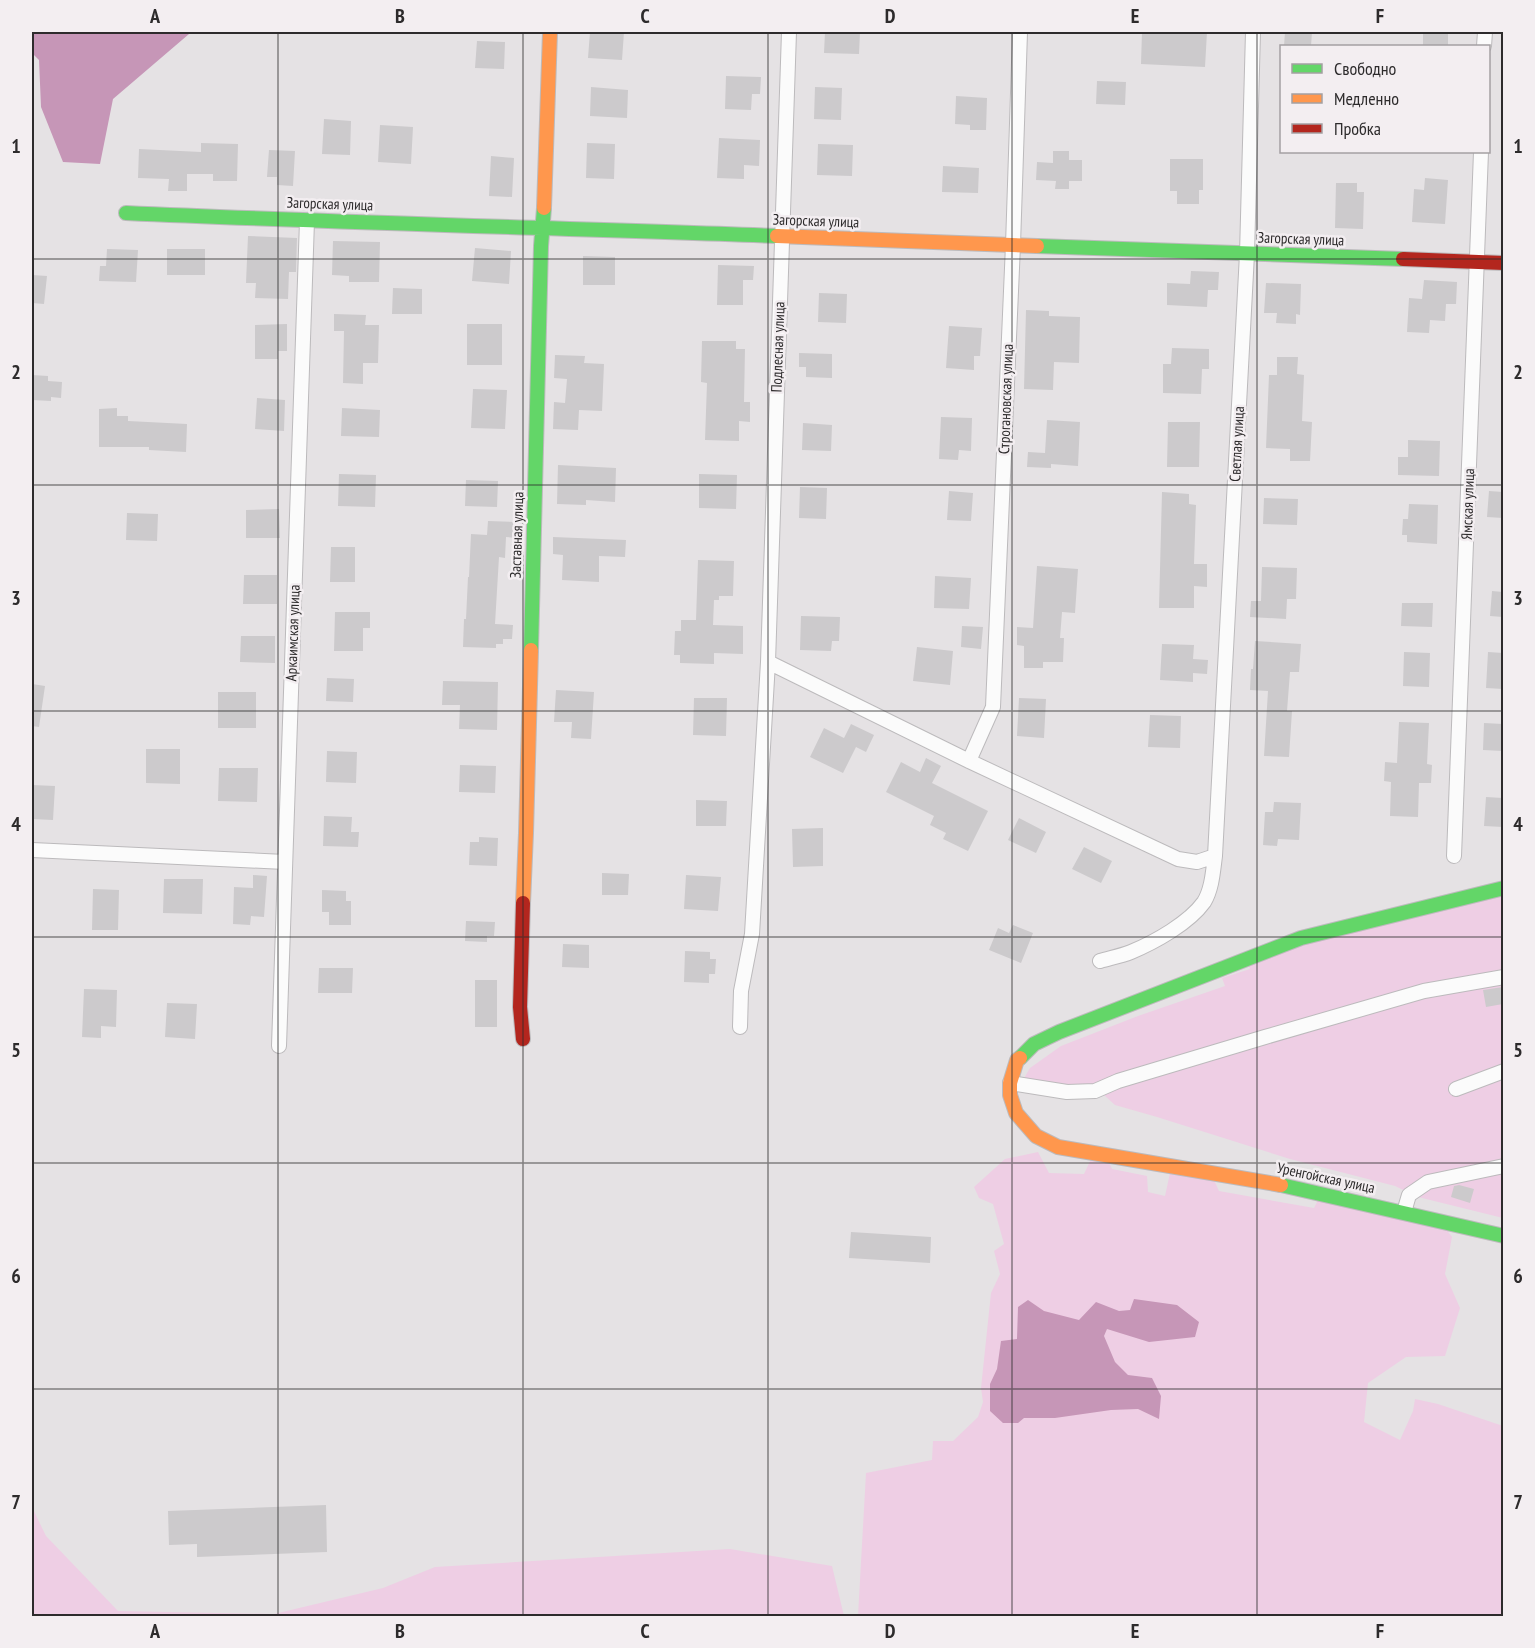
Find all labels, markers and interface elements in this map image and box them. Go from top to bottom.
text: A [149,3,161,29]
text: B [395,3,405,29]
text: C [640,3,650,29]
text: D [885,3,896,29]
text: E [1131,3,1139,29]
text: F [1376,3,1384,29]
legend [1280,45,1490,153]
text: Свободно [1334,57,1397,80]
text: Медленно [1334,87,1399,110]
text: Пробка [1334,117,1381,140]
text: 1 [11,133,21,159]
text: 1 [1513,133,1523,159]
street label: Загорская улица [286,192,374,215]
street label: Загорская улица [772,209,860,232]
street label: Загорская улица [1257,227,1345,250]
street label: Подлесная улица [766,301,789,393]
street label: Строгановская улица [994,344,1017,454]
text: 2 [11,359,21,385]
text: 2 [1513,359,1523,385]
street label: Светлая улица [1225,406,1248,482]
street label: Ямская улица [1457,468,1478,540]
street label: Заставная улица [505,491,528,579]
street label: Аркаимская улица [281,584,304,682]
text: 3 [11,585,21,611]
text: 3 [1513,585,1523,611]
text: 4 [11,811,21,837]
text: 4 [1513,811,1523,837]
text: 5 [11,1037,21,1063]
text: 5 [1513,1037,1523,1063]
street label: Уренгойская улица [1275,1158,1377,1197]
text: 6 [11,1263,21,1289]
text: 6 [1513,1263,1523,1289]
text: 7 [11,1489,21,1515]
text: 7 [1513,1489,1523,1515]
text: A [149,1618,161,1644]
text: B [395,1618,405,1644]
text: C [640,1618,650,1644]
text: D [885,1618,896,1644]
text: E [1131,1618,1139,1644]
text: F [1376,1618,1384,1644]

